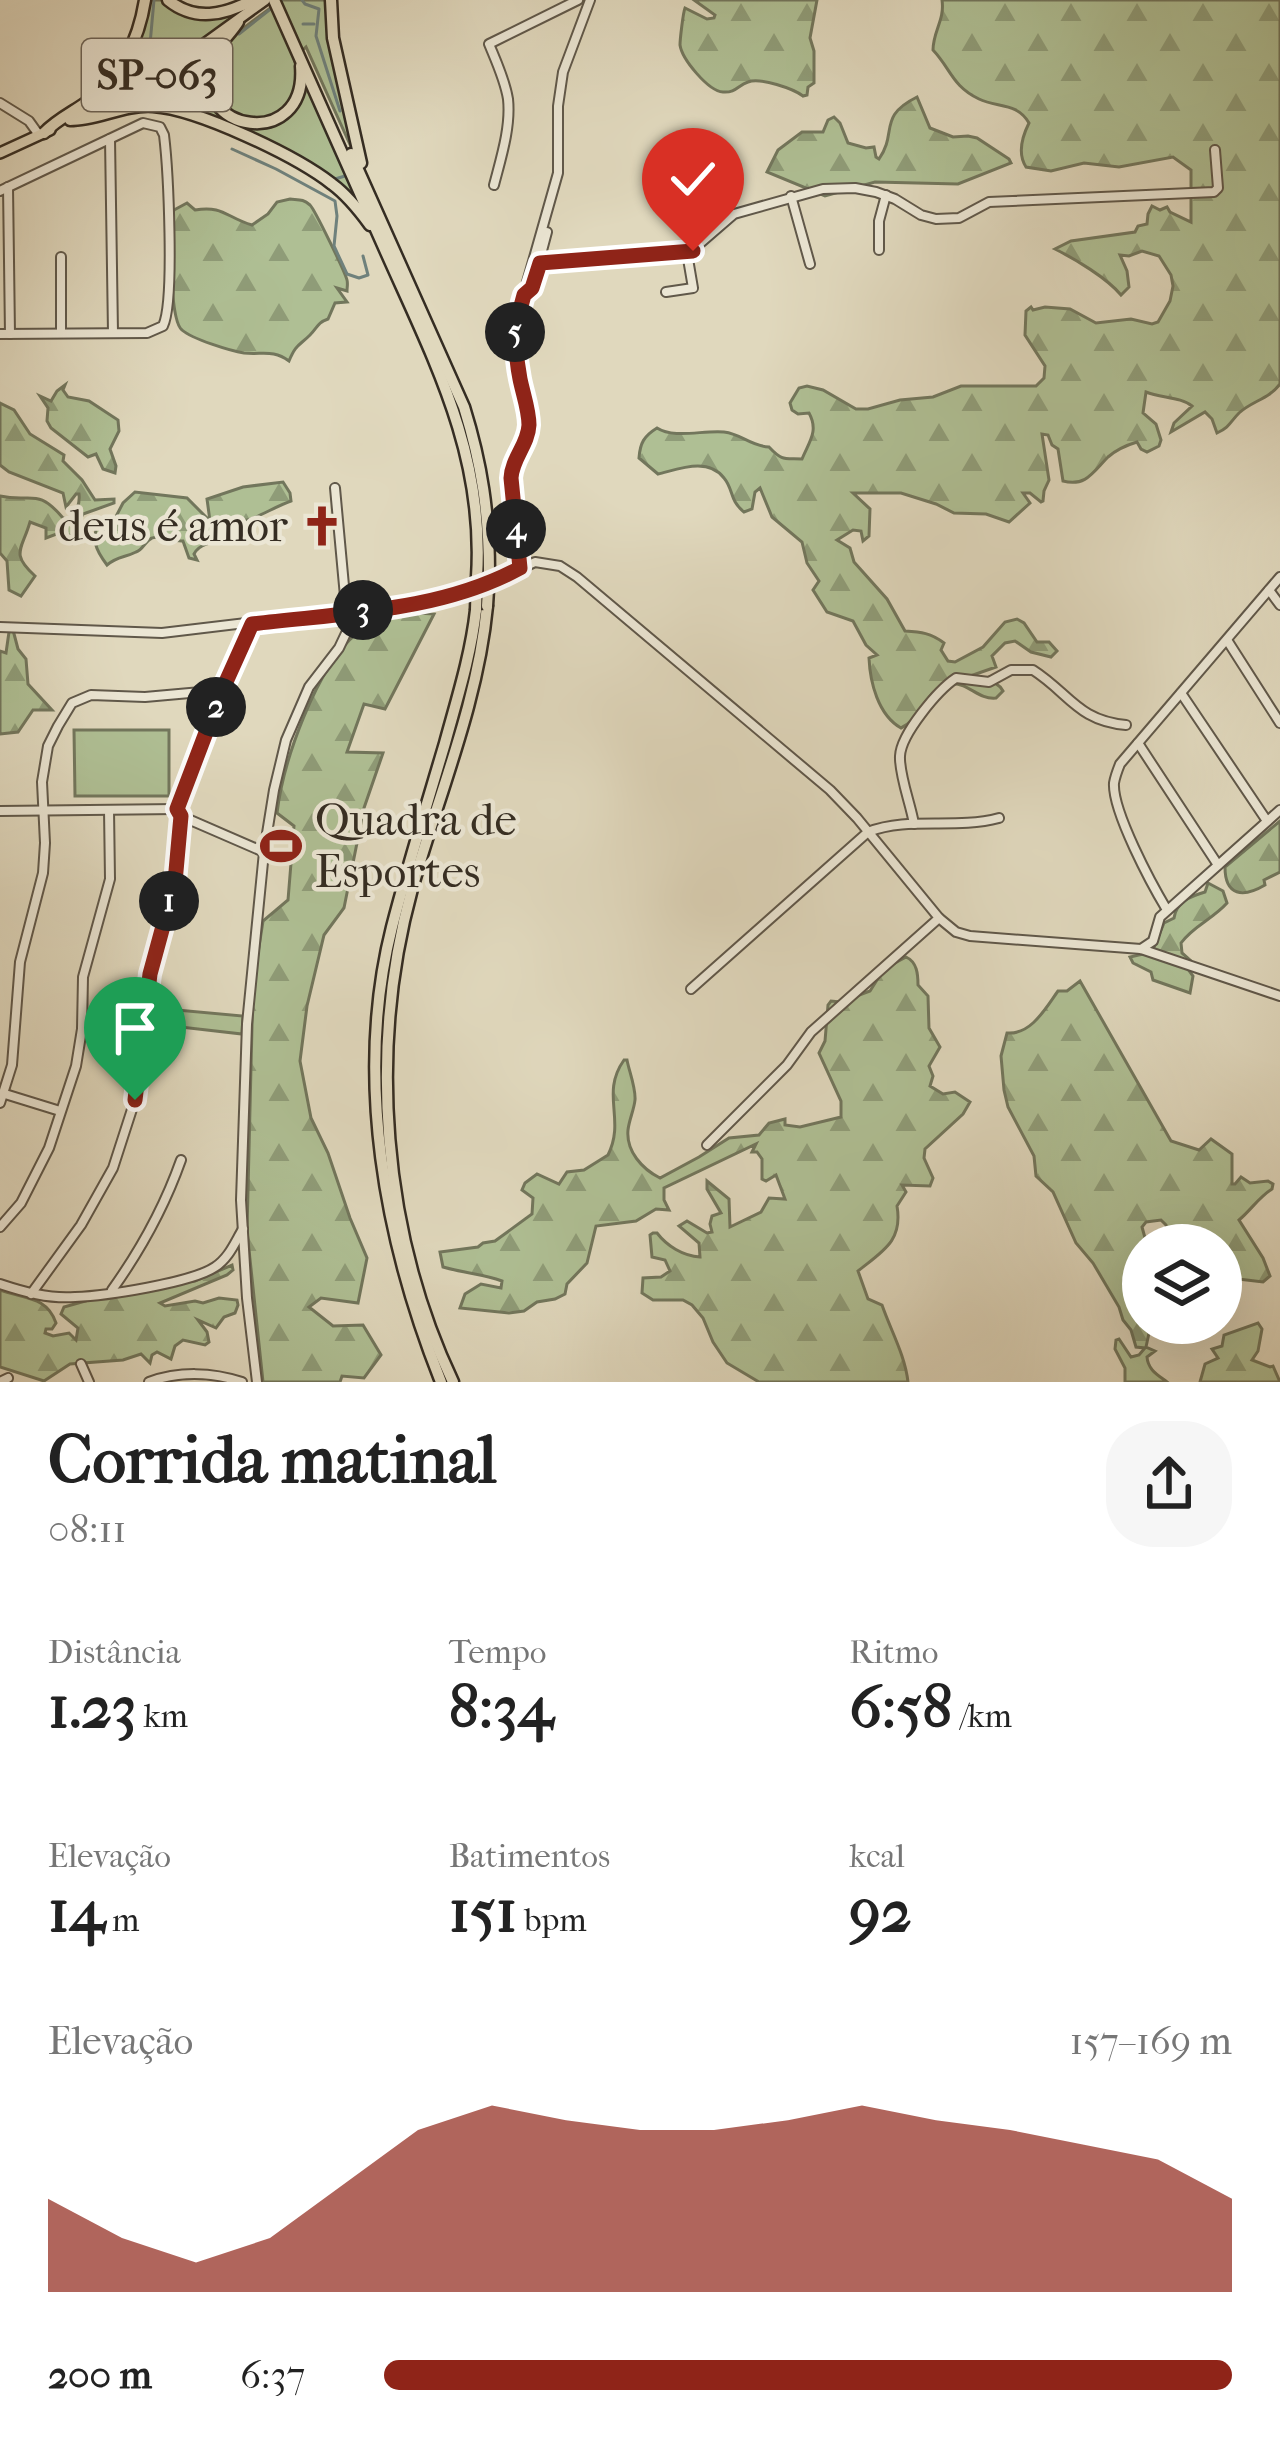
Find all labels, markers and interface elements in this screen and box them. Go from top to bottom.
road number: SP-063 [82,39,232,111]
pin [642,128,744,251]
icon: check [660,146,726,212]
pin: 5 [485,302,545,362]
text: 5 [508,312,522,351]
pin: 4 [486,499,546,559]
place label: deus é amor [58,500,289,553]
church icon: deus é amor [299,503,345,549]
text: 4 [506,509,526,548]
pin: 3 [333,580,393,640]
text: 3 [356,590,370,629]
pin: 2 [186,677,246,737]
text: 2 [208,687,224,726]
place label: Quadra de Esportes [315,794,517,899]
sports icon: Quadra de Esportes [258,823,304,869]
pin: 1 [139,871,199,931]
text: 1 [163,881,175,920]
pin [84,977,186,1100]
icon: arrive [102,995,168,1061]
map controls [1122,1224,1242,1344]
button: layers [1122,1224,1242,1344]
button: share [1106,1421,1232,1547]
text: Corrida matinal [48,1422,497,1499]
text: 08:11 [48,1506,126,1552]
text: Distância [48,1633,181,1672]
text: Tempo [449,1633,547,1672]
text: Ritmo [849,1633,939,1672]
text: 1.23 [48,1672,136,1743]
text: 8:34 [449,1672,553,1743]
text: 6:58 [849,1672,952,1743]
text: km [136,1697,188,1736]
text: /km [952,1697,1012,1736]
text: Elevação [48,1837,171,1876]
text: Batimentos [449,1837,610,1876]
text: kcal [849,1837,905,1876]
text: 14 [48,1876,105,1947]
text: 151 [449,1876,517,1947]
text: 92 [849,1876,912,1947]
text: m [105,1901,139,1940]
text: bpm [517,1901,587,1940]
text: Elevação [48,2018,193,2064]
text: 157–169 m [1069,2018,1232,2064]
text: 200 m [48,2352,152,2398]
text: 6:37 [240,2352,305,2398]

